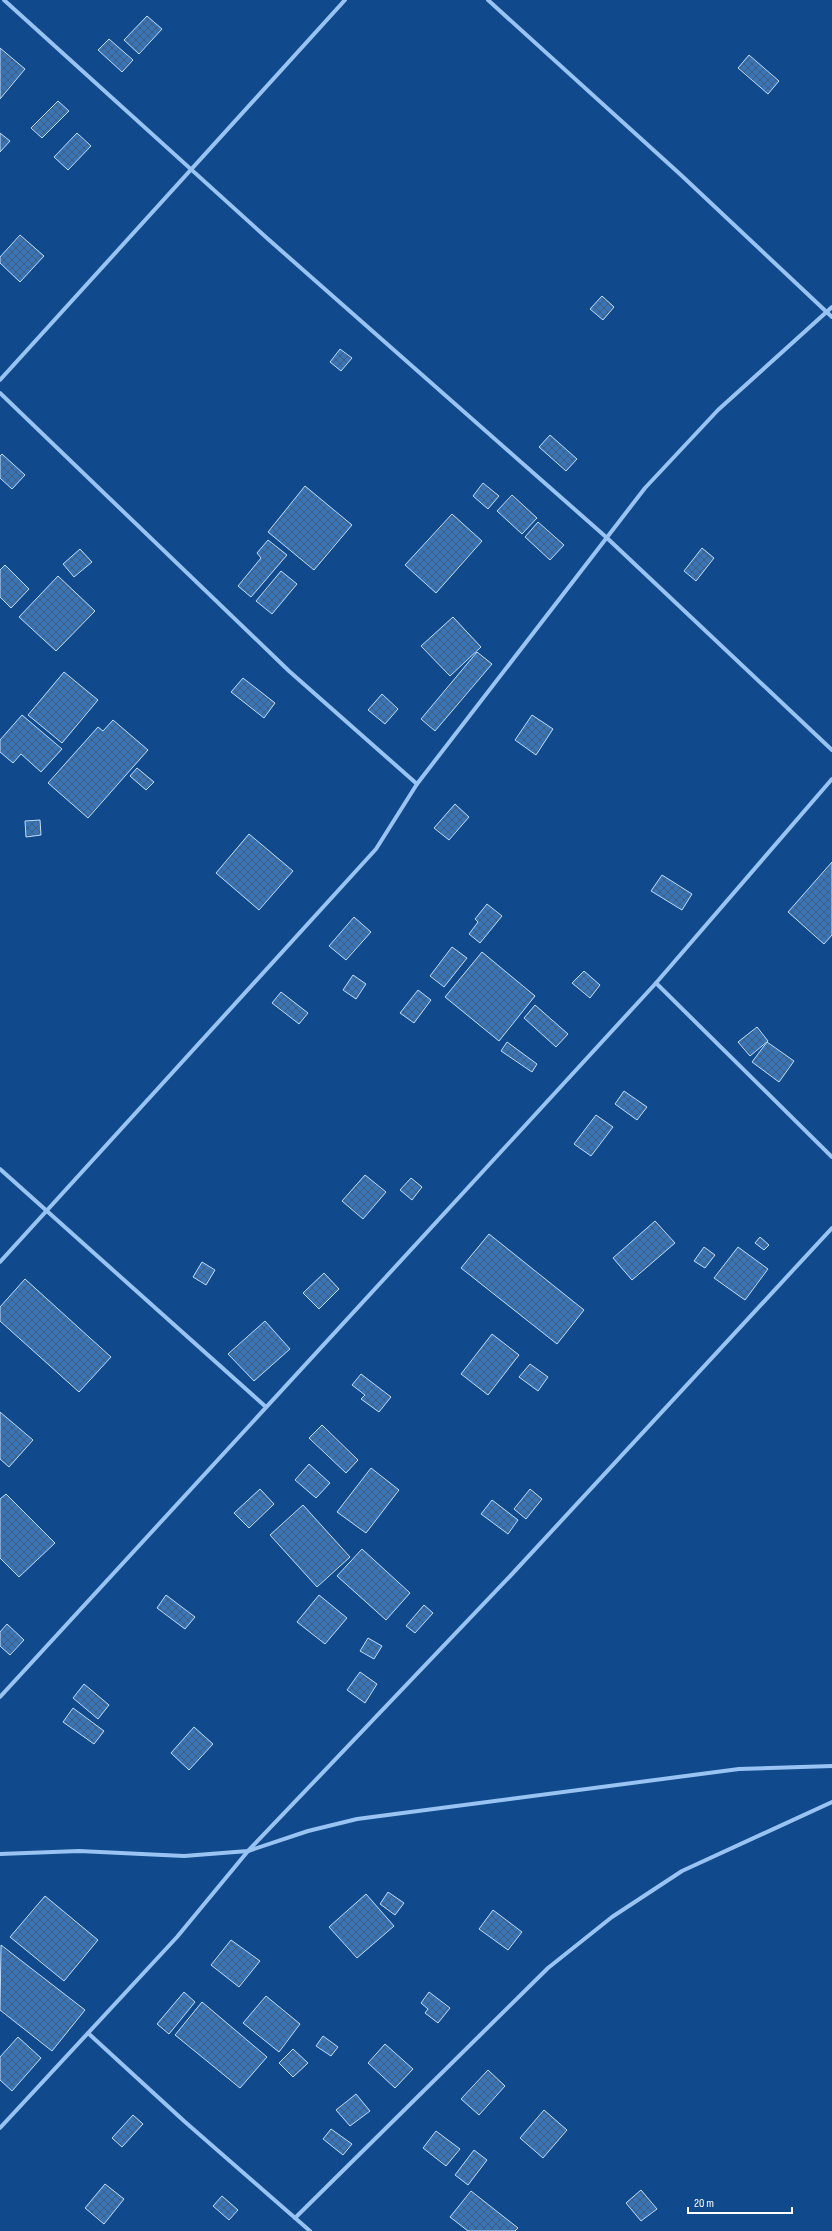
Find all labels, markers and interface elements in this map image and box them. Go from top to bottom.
scale bar [688,2189,792,2215]
text: 20 m [694,2196,714,2211]

